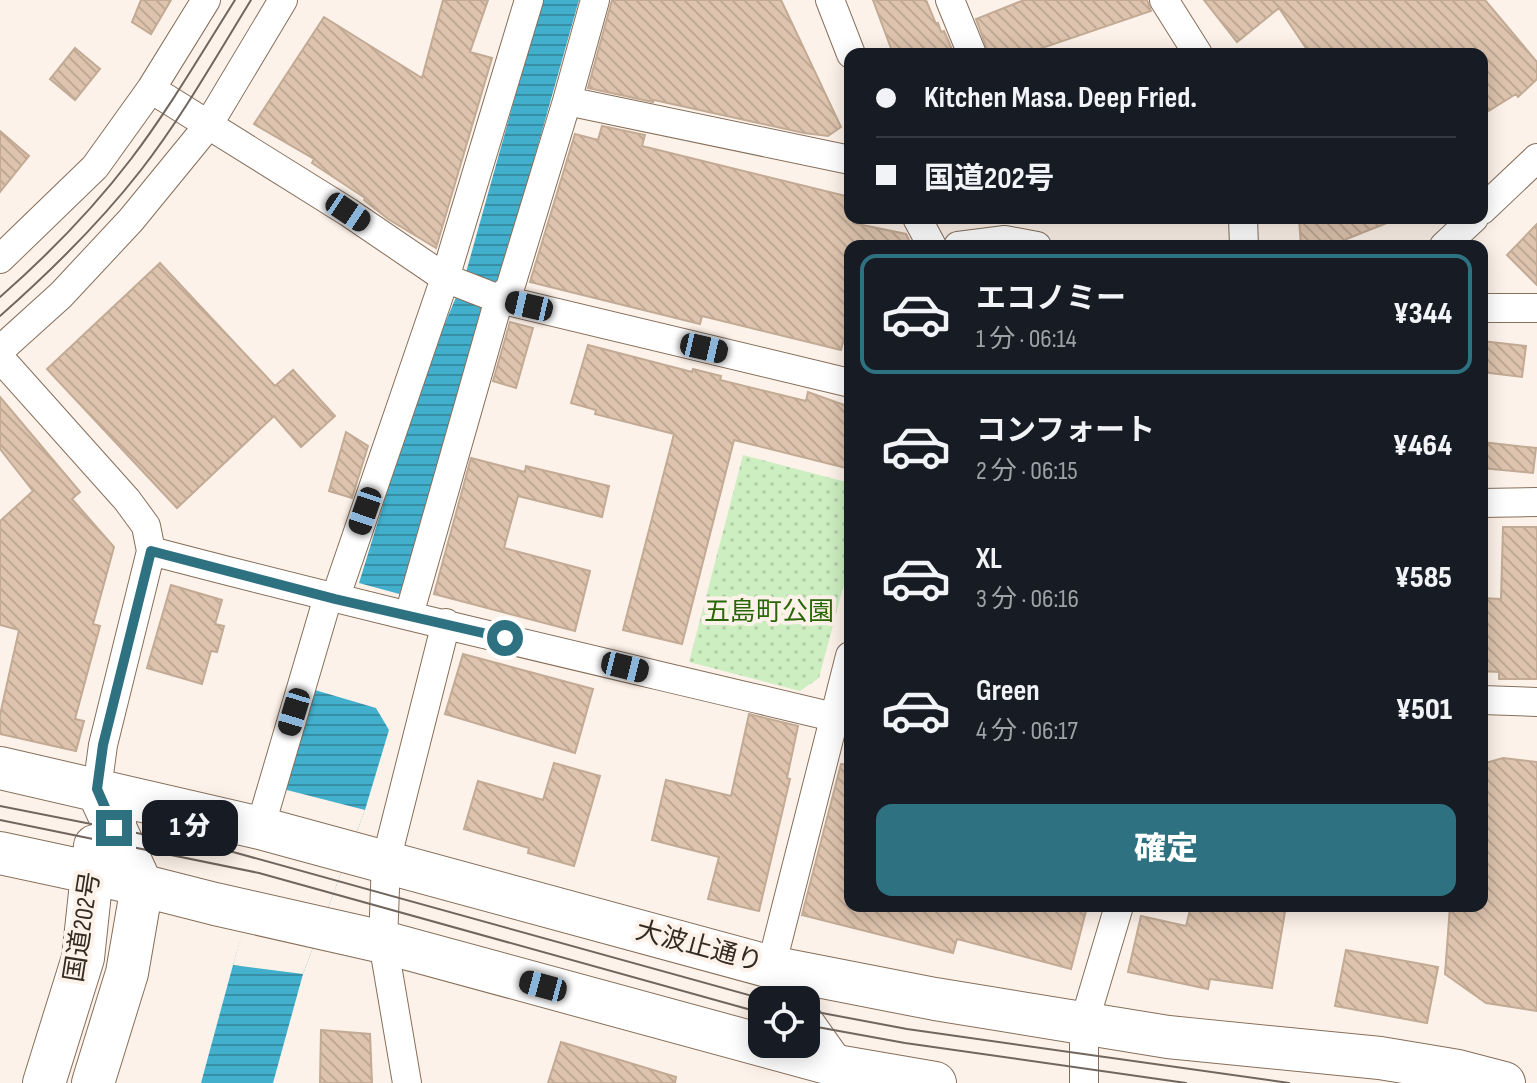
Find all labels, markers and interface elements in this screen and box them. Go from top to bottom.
text: Kitchen Masa. Deep Fried. [924,80,1197,116]
text: 国道202号 [924,161,1055,197]
car [321,189,375,235]
icon: car [880,278,952,350]
text: エコノミー [976,281,1126,317]
car [503,289,555,323]
text: ¥344 [1393,296,1452,332]
text: 1 分 · 06:14 [976,324,1077,355]
car [678,331,730,365]
icon: car [880,410,952,482]
text: コンフォート [976,413,1155,449]
text: ¥464 [1393,428,1452,464]
text: 2 分 · 06:15 [976,456,1078,487]
car [346,484,384,538]
text: XL [976,541,1002,577]
icon: car [880,542,952,614]
text: ¥585 [1394,560,1452,596]
text: 3 分 · 06:16 [976,584,1079,615]
park label: 五島町公園 [704,597,834,628]
route start [487,620,523,656]
car [599,650,651,684]
text: Green [976,673,1040,709]
icon: car [880,674,952,746]
car [276,686,312,738]
text: ¥501 [1396,692,1452,728]
text: 4 分 · 06:17 [976,716,1078,747]
callout: 1 分 [142,800,238,856]
button: 確定 [876,804,1456,896]
route end [96,810,132,846]
text: 1 分 [170,812,210,843]
street label: 国道202号 [59,870,107,984]
street label: 大波止通り [632,915,766,979]
car [517,968,569,1004]
map controls [748,986,820,1058]
button: locate [748,986,820,1058]

